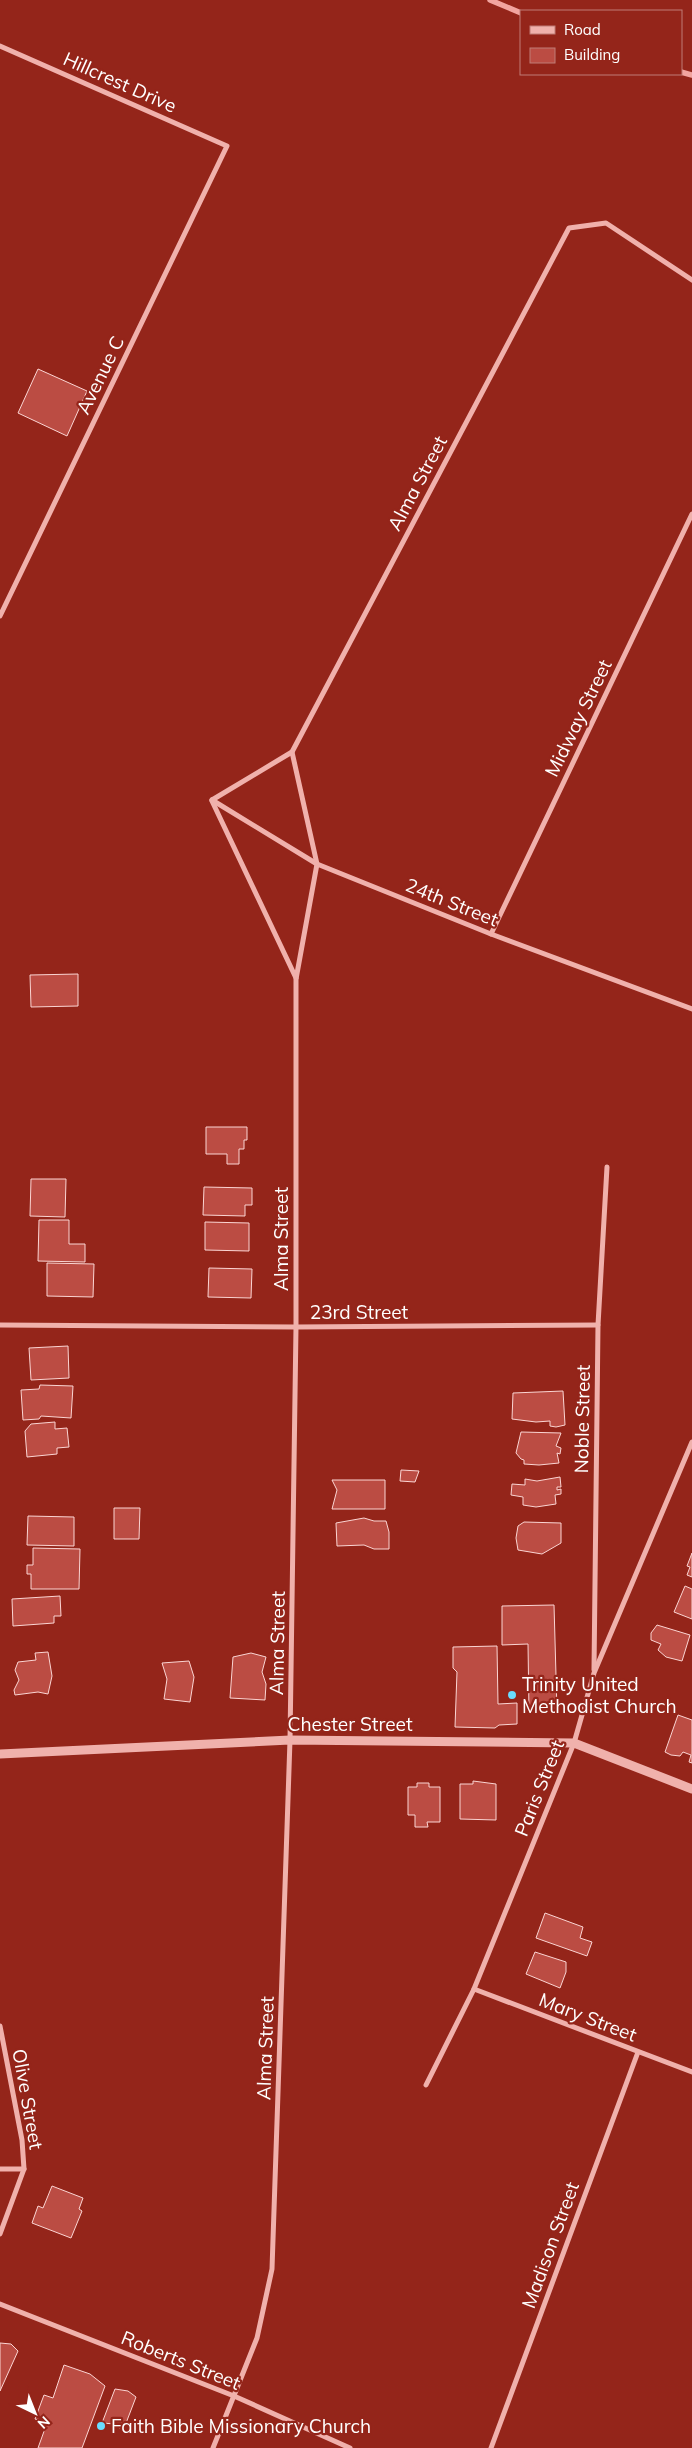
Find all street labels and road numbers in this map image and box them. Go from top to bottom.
street label: Hillcrest Drive [60,46,180,118]
street label: Avenue C [71,332,129,418]
street label: Alma Street [382,431,452,535]
street label: Midway Street [539,655,617,781]
street label: 24th Street [402,873,502,932]
street label: Alma Street [269,1187,293,1291]
street label: 23rd Street [310,1300,409,1324]
street label: Noble Street [569,1364,595,1474]
street label: Alma Street [264,1590,290,1695]
street label: Chester Street [287,1712,413,1736]
street label: Paris Street [509,1736,569,1840]
street label: Mary Street [536,1987,641,2047]
street label: Alma Street [251,1995,279,2100]
street label: Olive Street [7,2047,49,2151]
street label: Madison Street [516,2178,584,2311]
street label: Roberts Street [118,2325,244,2395]

